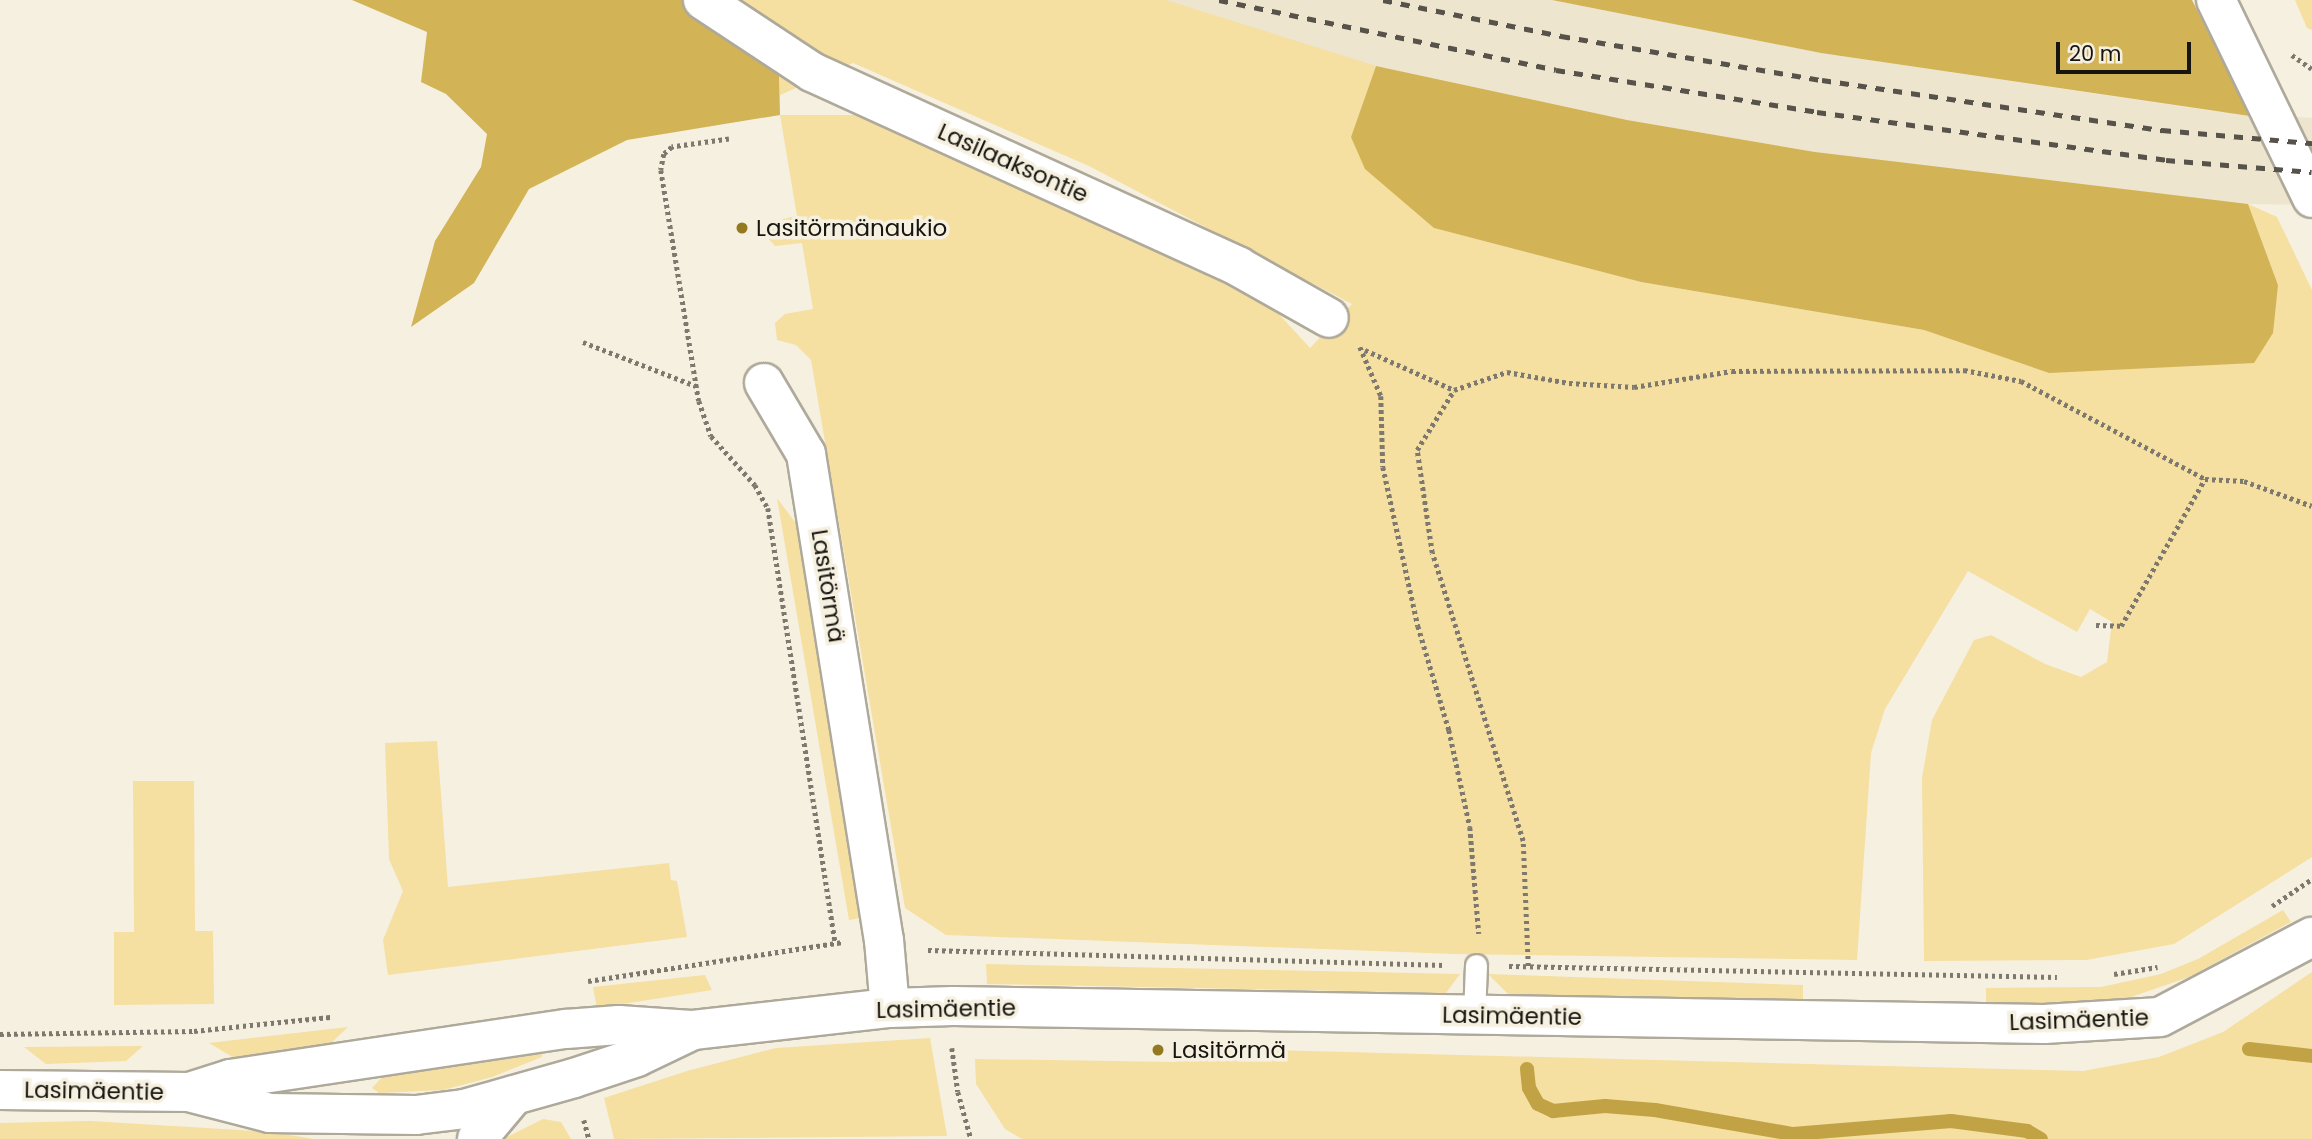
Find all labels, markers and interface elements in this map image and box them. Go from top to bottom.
scale bar [2060,28,2195,72]
text: 20 m [2069,39,2122,68]
street label: Lasilaaksontie [934,118,1092,208]
place label: Lasitörmänaukio [756,214,947,242]
marker: Lasitörmänaukio [734,220,750,236]
street label: Lasitörmä [805,528,851,644]
street label: Lasimäentie [876,994,1016,1024]
street label: Lasimäentie [1442,1001,1582,1031]
street label: Lasimäentie [2009,1004,2149,1036]
place label: Lasitörmä [1172,1036,1286,1064]
marker: Lasitörmä [1150,1042,1166,1058]
street label: Lasimäentie [24,1076,164,1106]

